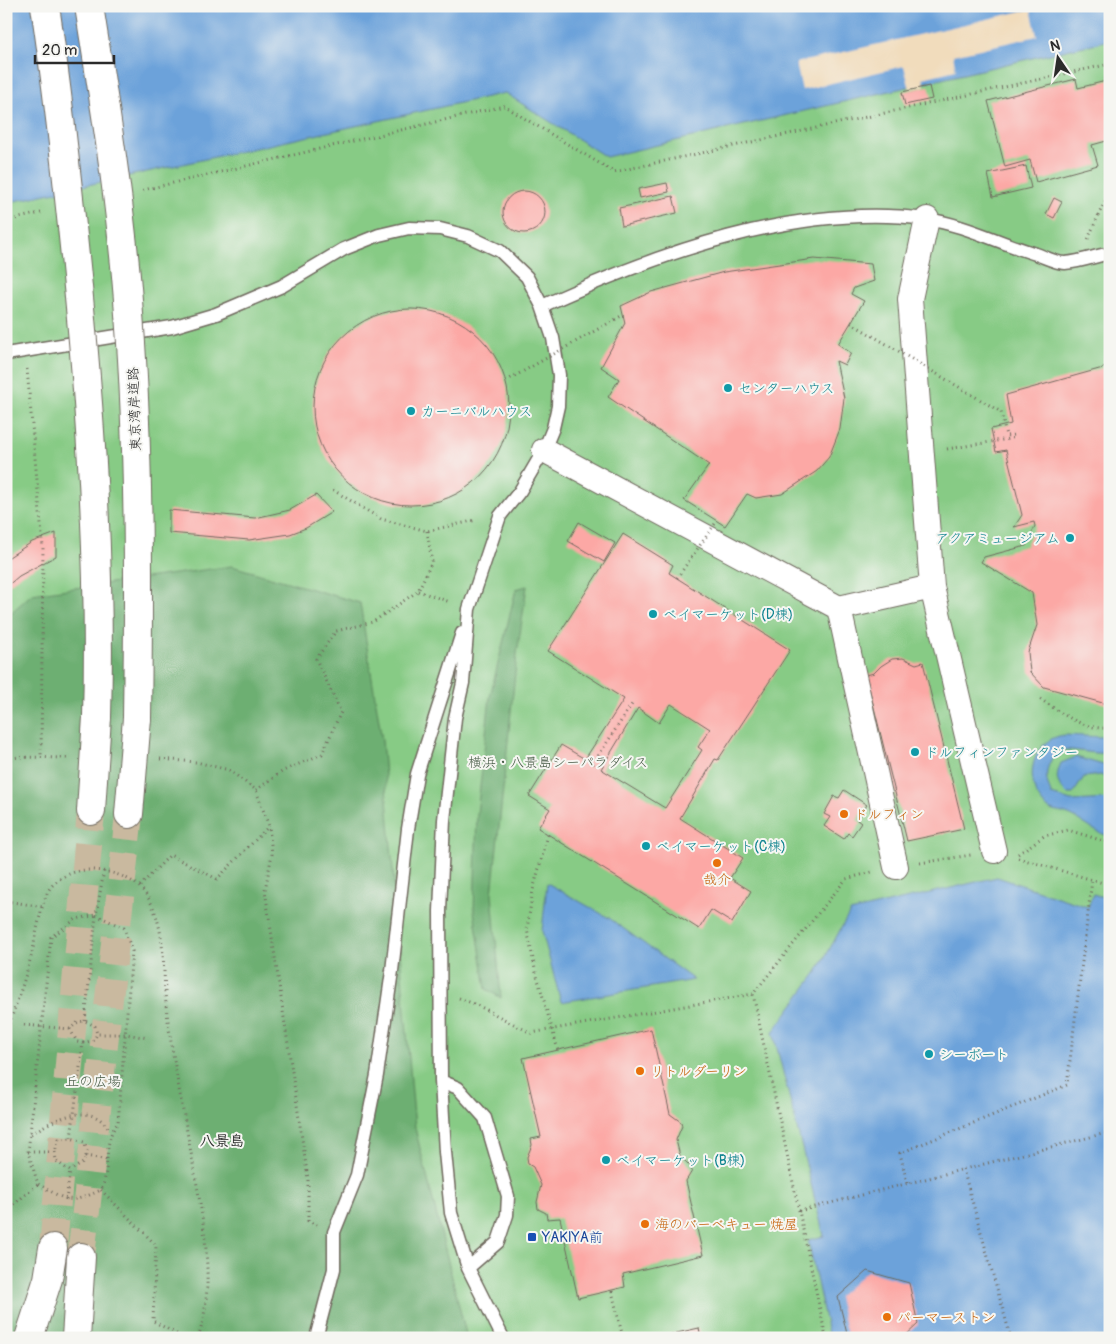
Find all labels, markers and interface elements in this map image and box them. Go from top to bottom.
scale bar [35,32,114,64]
north arrow [1034,32,1084,82]
text: N [1049,36,1062,55]
text: 20 m [42,41,77,60]
street label: 東京湾岸道路 [125,367,144,451]
place label: センターハウス [738,380,835,397]
marker: センターハウス [722,382,734,394]
place label: カーニバルハウス [421,403,532,420]
marker: カーニバルハウス [405,405,417,417]
place label: アクアミュージアム [935,530,1060,547]
marker: アクアミュージアム [1064,532,1076,544]
place label: ベイマーケット(D棟) [663,606,793,623]
marker: ベイマーケット(D棟) [647,608,659,620]
place label: ドルフィンファンタジー [925,744,1078,761]
marker: ドルフィンファンタジー [909,746,921,758]
park label: 横浜・八景島シーパラダイス [468,754,648,771]
place label: ドルフィン [854,806,924,823]
marker: ドルフィン [838,808,850,820]
place label: ベイマーケット(C棟) [656,838,786,855]
marker: ベイマーケット(C棟) [640,840,652,852]
marker: 哉介 [711,857,723,869]
place label: 哉介 [703,871,731,888]
place label: シーボート [939,1046,1009,1063]
marker: シーボート [923,1048,935,1060]
place label: リトルダーリン [650,1063,747,1080]
marker: リトルダーリン [634,1065,646,1077]
park label: 丘の広場 [65,1073,121,1090]
district label: 八景島 [199,1132,245,1151]
place label: ベイマーケット(B棟) [616,1152,745,1169]
marker: ベイマーケット(B棟) [600,1154,612,1166]
place label: 海のバーベキュー 焼屋 [655,1216,798,1233]
marker: 海のバーベキュー 焼屋 [639,1218,651,1230]
place label: YAKIYA前 [541,1229,603,1246]
marker: YAKIYA前 [526,1231,538,1243]
place label: パーマーストン [897,1309,996,1326]
marker: パーマーストン [881,1311,893,1323]

